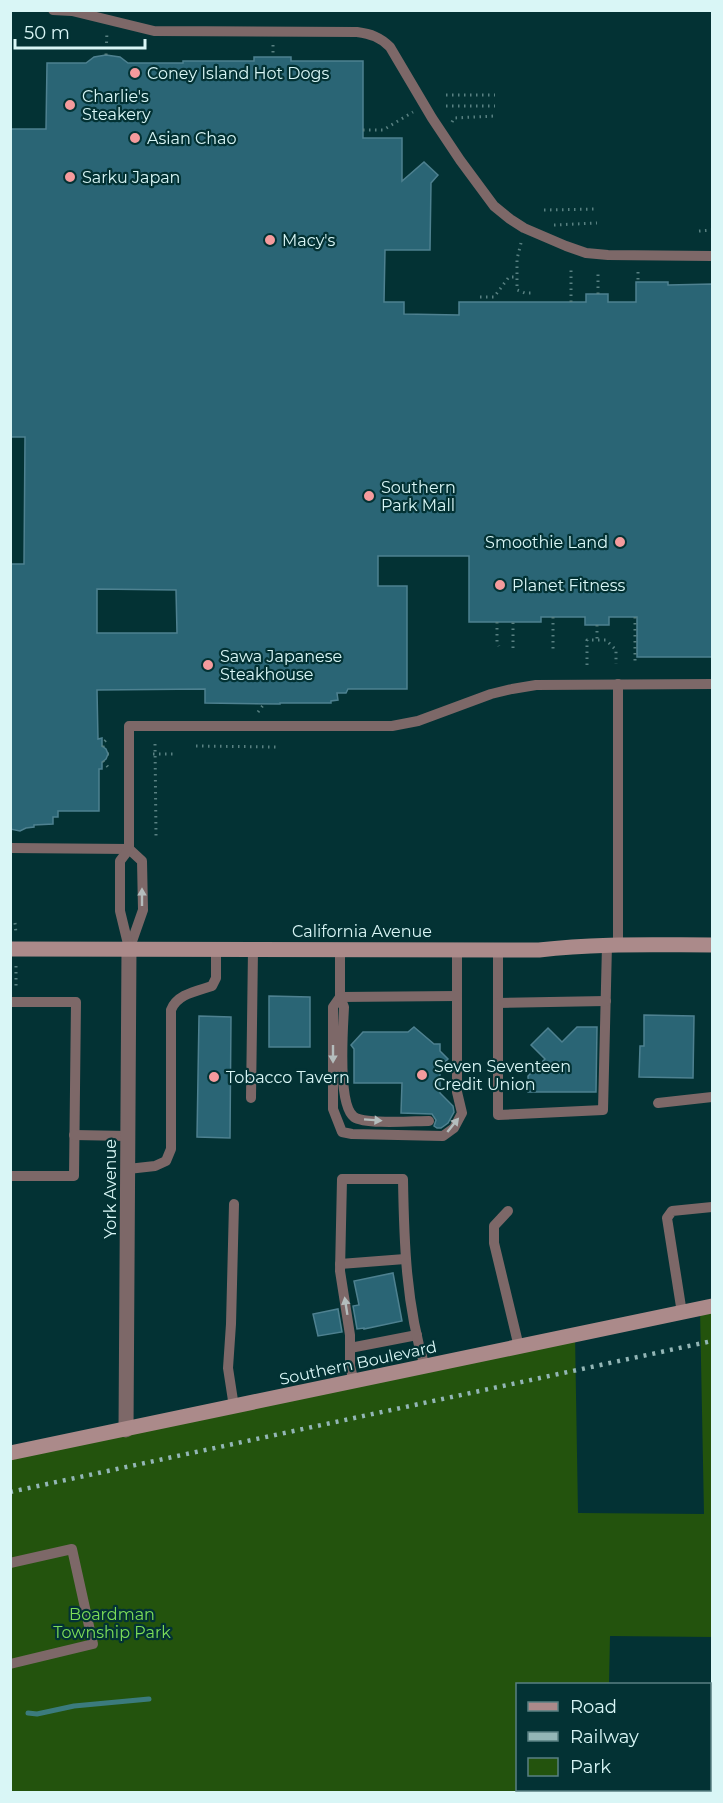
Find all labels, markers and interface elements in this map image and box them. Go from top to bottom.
scale bar [15,12,146,50]
text: 50 m [24,22,70,44]
place label: Coney Island Hot Dogs [147,64,329,83]
marker: Coney Island Hot Dogs [128,66,142,80]
place label: Charlie's Steakery [82,87,151,124]
marker: Charlie's Steakery [63,98,77,112]
place label: Asian Chao [147,129,237,148]
marker: Asian Chao [128,131,142,145]
place label: Sarku Japan [82,168,180,187]
marker: Sarku Japan [63,170,77,184]
place label: Macy's [282,231,336,250]
marker: Macy's [263,233,277,247]
place label: Southern Park Mall [381,478,456,515]
marker: Southern Park Mall [362,489,376,503]
place label: Smoothie Land [485,533,608,552]
marker: Smoothie Land [613,535,627,549]
place label: Planet Fitness [512,576,625,595]
marker: Planet Fitness [493,578,507,592]
place label: Sawa Japanese Steakhouse [220,647,342,684]
marker: Sawa Japanese Steakhouse [201,658,215,672]
one-way arrow [138,887,147,906]
street label: California Avenue [292,922,432,941]
one-way arrow [328,1045,338,1064]
place label: Seven Seventeen Credit Union [434,1057,571,1094]
place label: Tobacco Tavern [226,1068,350,1087]
marker: Seven Seventeen Credit Union [415,1068,429,1082]
marker: Tobacco Tavern [207,1070,221,1084]
one-way arrow [364,1116,383,1125]
one-way arrow [446,1117,459,1133]
street label: York Avenue [101,1139,120,1239]
one-way arrow [341,1297,350,1316]
street label: Southern Boulevard [278,1337,438,1389]
park label: Boardman Township Park [53,1605,171,1642]
legend [516,1683,711,1791]
text: Road [570,1696,617,1718]
text: Railway [570,1726,639,1748]
text: Park [570,1756,611,1778]

